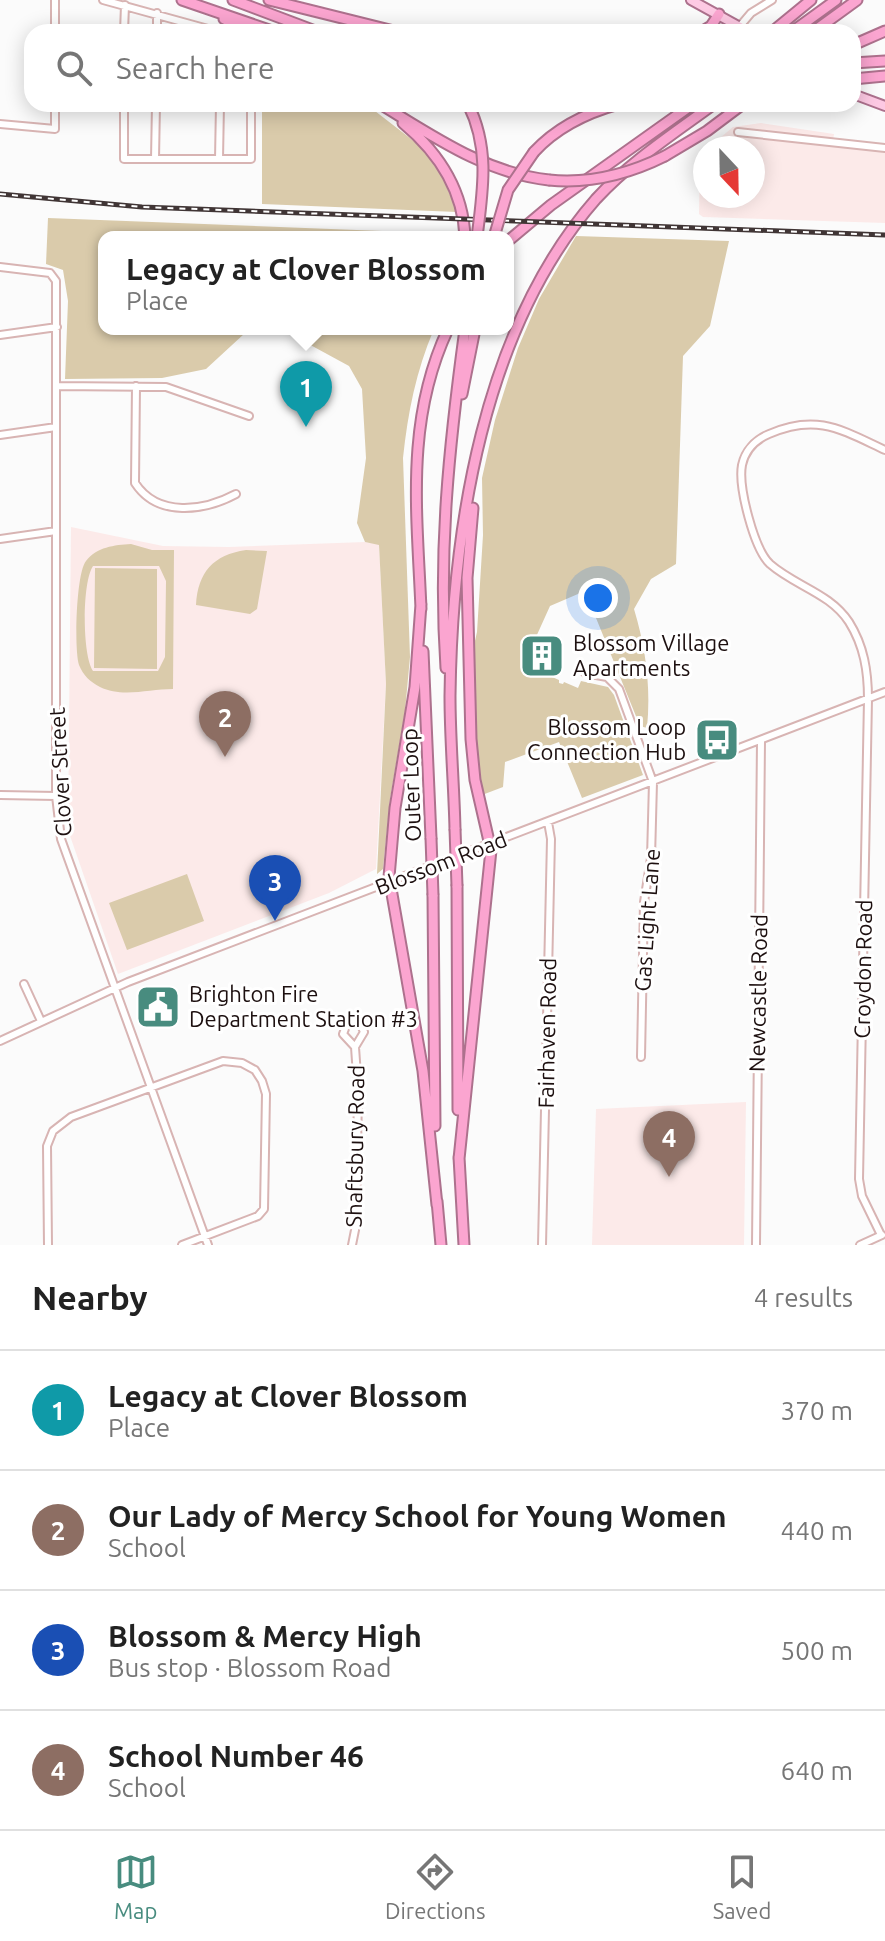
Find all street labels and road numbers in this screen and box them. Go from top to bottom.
street label: Clover Street [44,706,75,837]
street label: Outer Loop [396,728,425,842]
street label: Blossom Road [371,826,510,899]
street label: Gas Light Lane [629,848,664,992]
street label: Croydon Road [849,899,876,1039]
street label: Newcastle Road [744,914,771,1072]
street label: Fairhaven Road [533,957,560,1109]
street label: Shaftsbury Road [341,1064,368,1227]

